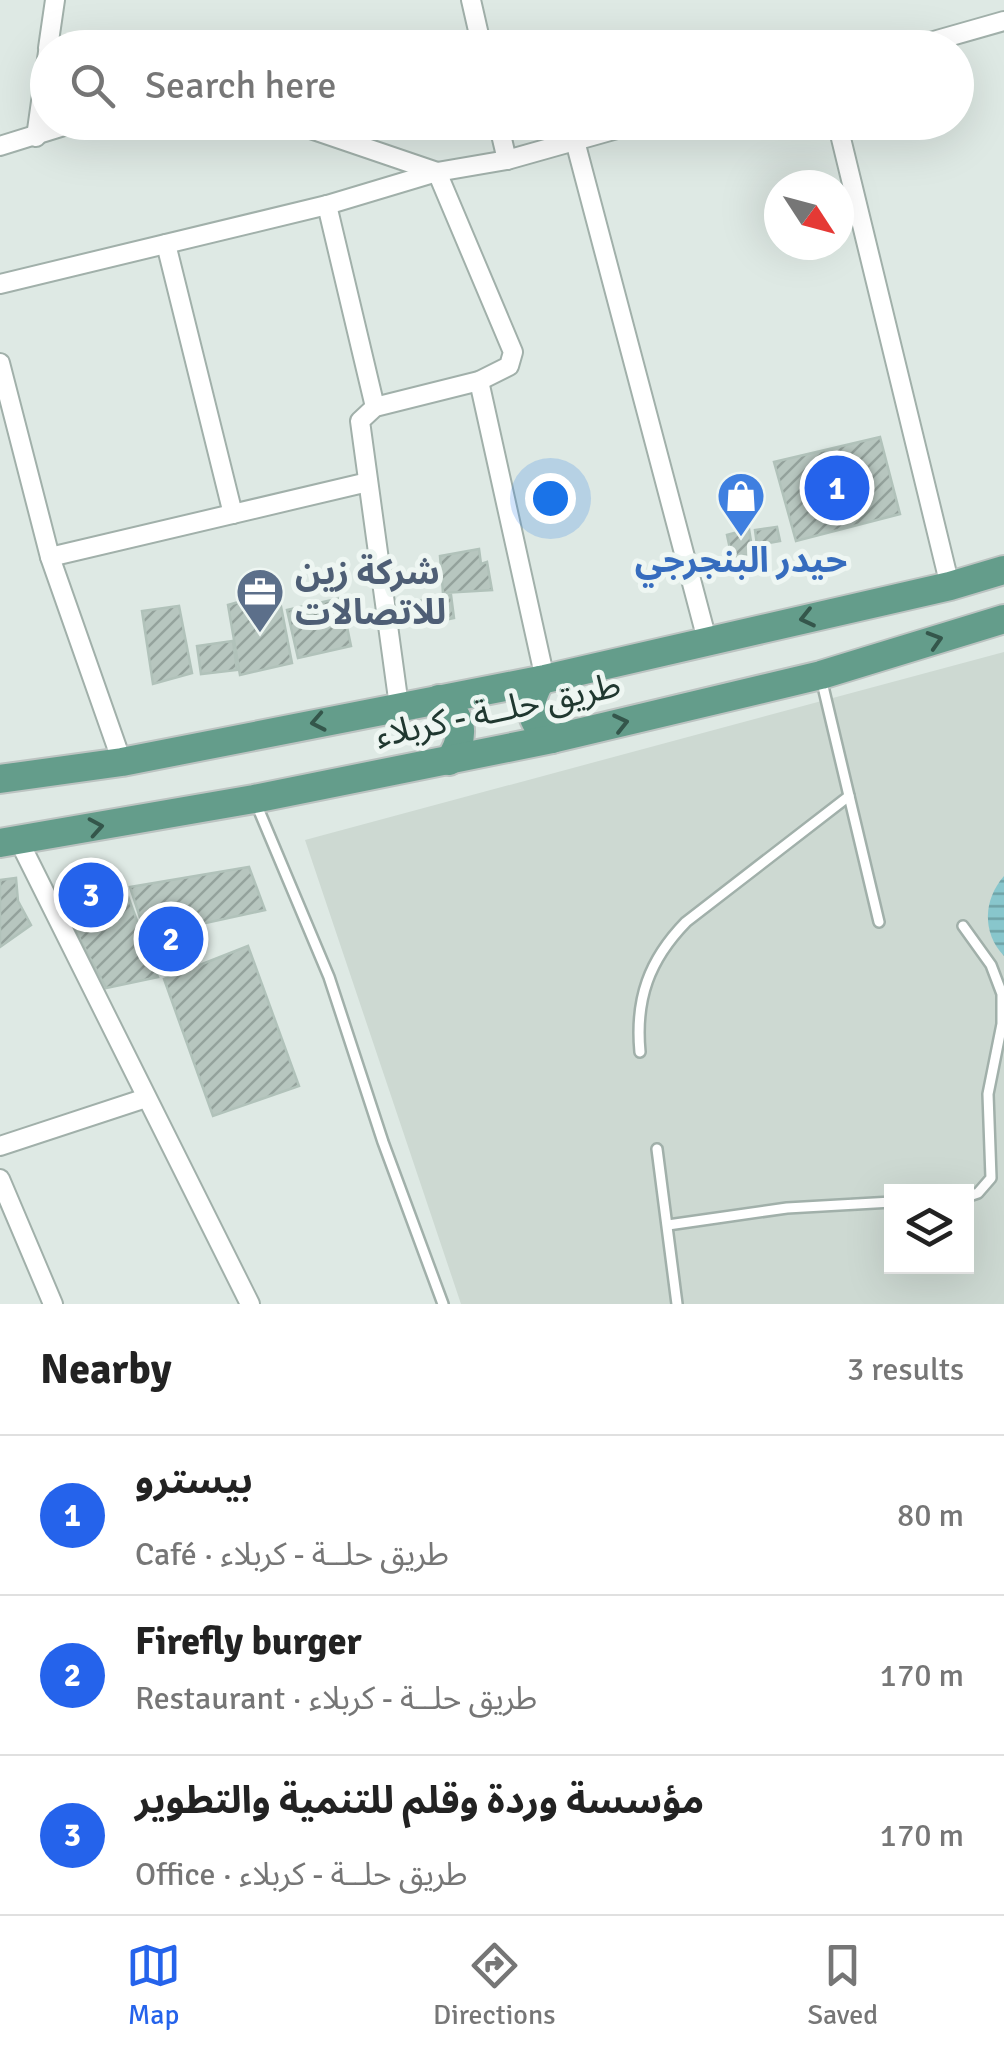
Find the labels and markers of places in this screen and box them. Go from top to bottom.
pin: 1 [804,450,870,526]
shop icon: حيدر البنجرجي [715,470,767,538]
place label: حيدر البنجرجي [635,539,847,588]
place label: شركة زين للاتصالات [295,551,446,634]
office icon: شركة زين للاتصالات [234,566,286,634]
pin: 3 [58,858,124,932]
pin: 2 [138,902,204,976]

